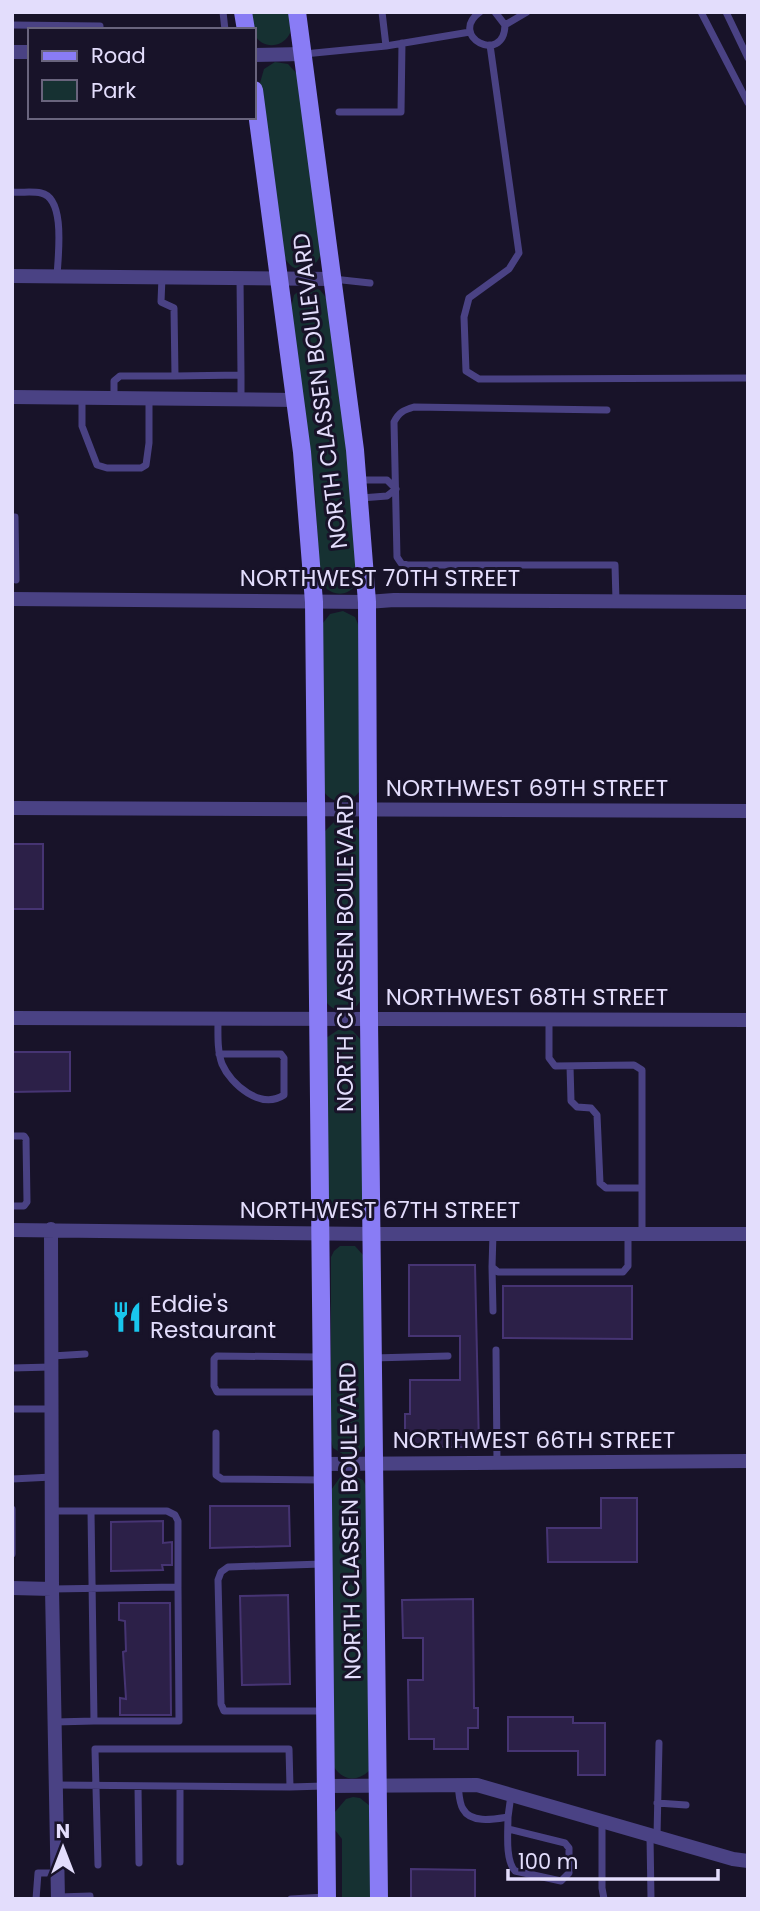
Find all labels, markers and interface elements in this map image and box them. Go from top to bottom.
legend [28,28,256,119]
text: Road [91,41,146,70]
text: Park [91,76,136,105]
street label: NORTH CLASSEN BOULEVARD [285,231,355,551]
street label: NORTHWEST 70TH STREET [240,562,520,594]
street label: NORTHWEST 69TH STREET [386,772,668,804]
street label: NORTH CLASSEN BOULEVARD [329,794,361,1112]
street label: NORTHWEST 68TH STREET [386,981,668,1013]
street label: NORTHWEST 67TH STREET [240,1194,520,1226]
place label: Eddie's Restaurant [150,1288,276,1346]
restaurant icon: Eddie's Restaurant [110,1300,144,1334]
street label: NORTH CLASSEN BOULEVARD [331,1362,369,1680]
street label: NORTHWEST 66TH STREET [393,1424,675,1456]
north arrow [28,1813,98,1883]
text: N [56,1818,70,1845]
scale bar [508,1838,718,1882]
text: 100 m [518,1847,578,1876]

